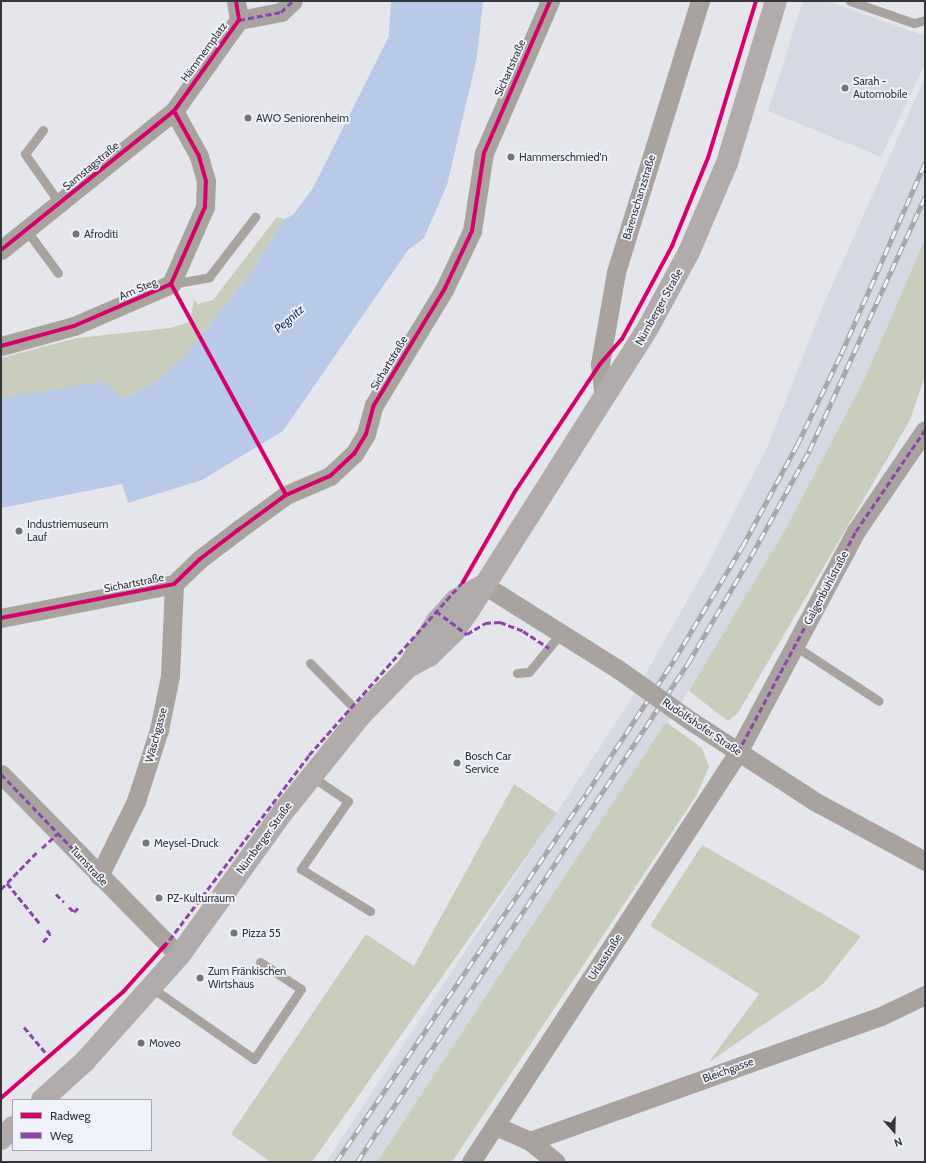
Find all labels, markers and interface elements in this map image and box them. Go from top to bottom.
street label: Hämmernplatz [178,20,230,84]
street label: Sichartstraße [492,37,528,99]
place label: Sarah - Automobile [853,75,907,101]
marker: Sarah - Automobile [840,83,850,93]
place label: AWO Seniorenheim [256,111,349,125]
marker: AWO Seniorenheim [243,113,253,123]
street label: Samstagstraße [60,139,122,193]
place label: Hammerschmied'n [519,150,608,164]
marker: Hammerschmied'n [506,152,516,162]
street label: Bärenschanzstraße [620,153,658,241]
place label: Afroditi [84,227,118,241]
marker: Afroditi [71,229,81,239]
street label: Nürnberger Straße [632,266,686,348]
street label: Am Steg [117,275,159,303]
water label: Pegnitz [271,302,307,336]
street label: Sichartstraße [368,333,410,393]
place label: Industriemuseum Lauf [27,518,108,544]
marker: Industriemuseum Lauf [14,526,24,536]
street label: Galgenbühlstraße [801,549,851,627]
street label: Sichartstraße [103,571,165,595]
street label: Rudolfshofer Straße [660,696,744,758]
street label: Wäschgasse [142,706,170,764]
place label: Bosch Car Service [465,750,511,776]
marker: Bosch Car Service [452,758,462,768]
street label: Nürnberger Straße [233,799,295,877]
place label: Meysel-Druck [154,836,218,850]
marker: Meysel-Druck [141,838,151,848]
street label: Turnstraße [67,844,111,888]
place label: PZ-Kulturraum [167,891,235,905]
marker: PZ-Kulturraum [154,893,164,903]
place label: Pizza 55 [242,926,281,940]
marker: Pizza 55 [229,928,239,938]
street label: Urlasstraße [585,931,625,983]
place label: Zum Fränkischen Wirtshaus [208,965,286,991]
marker: Zum Fränkischen Wirtshaus [195,973,205,983]
place label: Moveo [149,1036,181,1050]
marker: Moveo [136,1038,146,1048]
street label: Bleichgasse [701,1055,755,1085]
legend [12,1099,152,1151]
text: Radweg [50,1108,90,1123]
north arrow [874,1111,914,1151]
text: Weg [50,1128,73,1143]
text: N [892,1134,904,1150]

